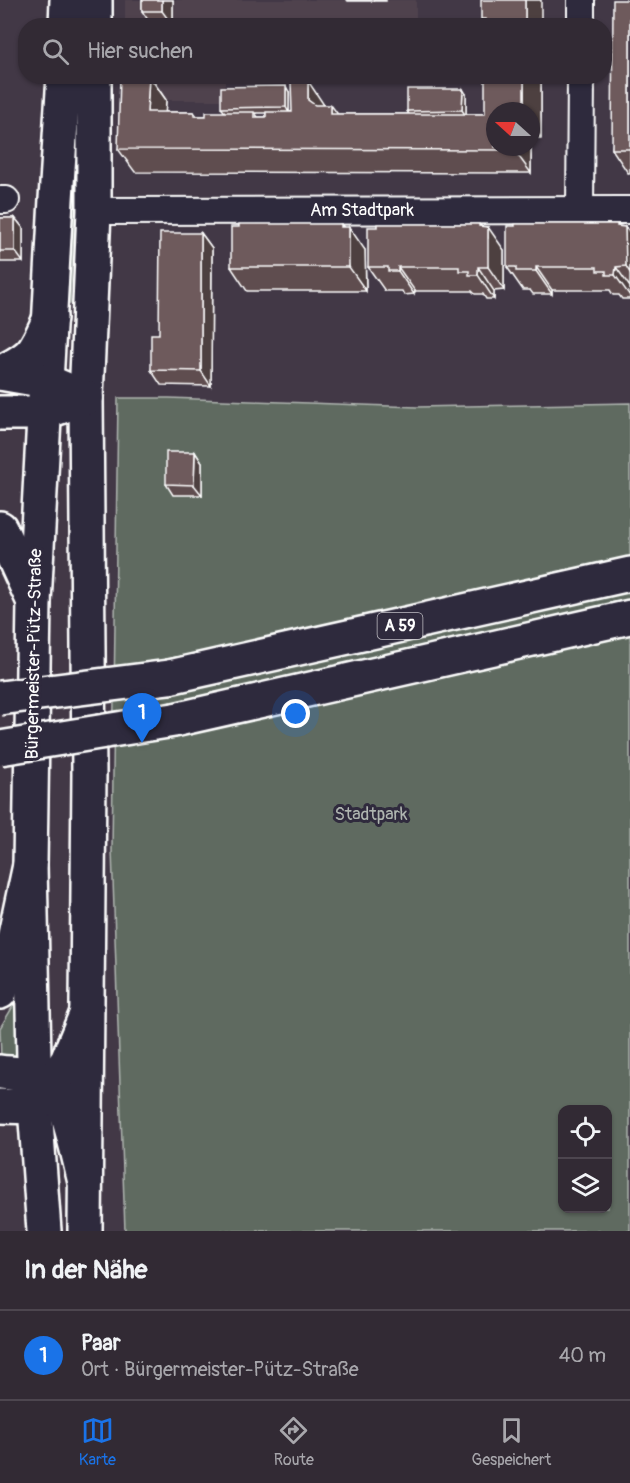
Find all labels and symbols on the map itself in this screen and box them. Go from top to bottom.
north arrow [486,102,540,156]
street label: Am Stadtpark [310,199,415,222]
street label: Bürgermeister-Pütz-Straße [21,548,47,760]
road number: A 59 [378,613,422,639]
pin: 1 [122,694,162,743]
your location [281,699,310,728]
park label: Stadtpark [335,803,408,826]

